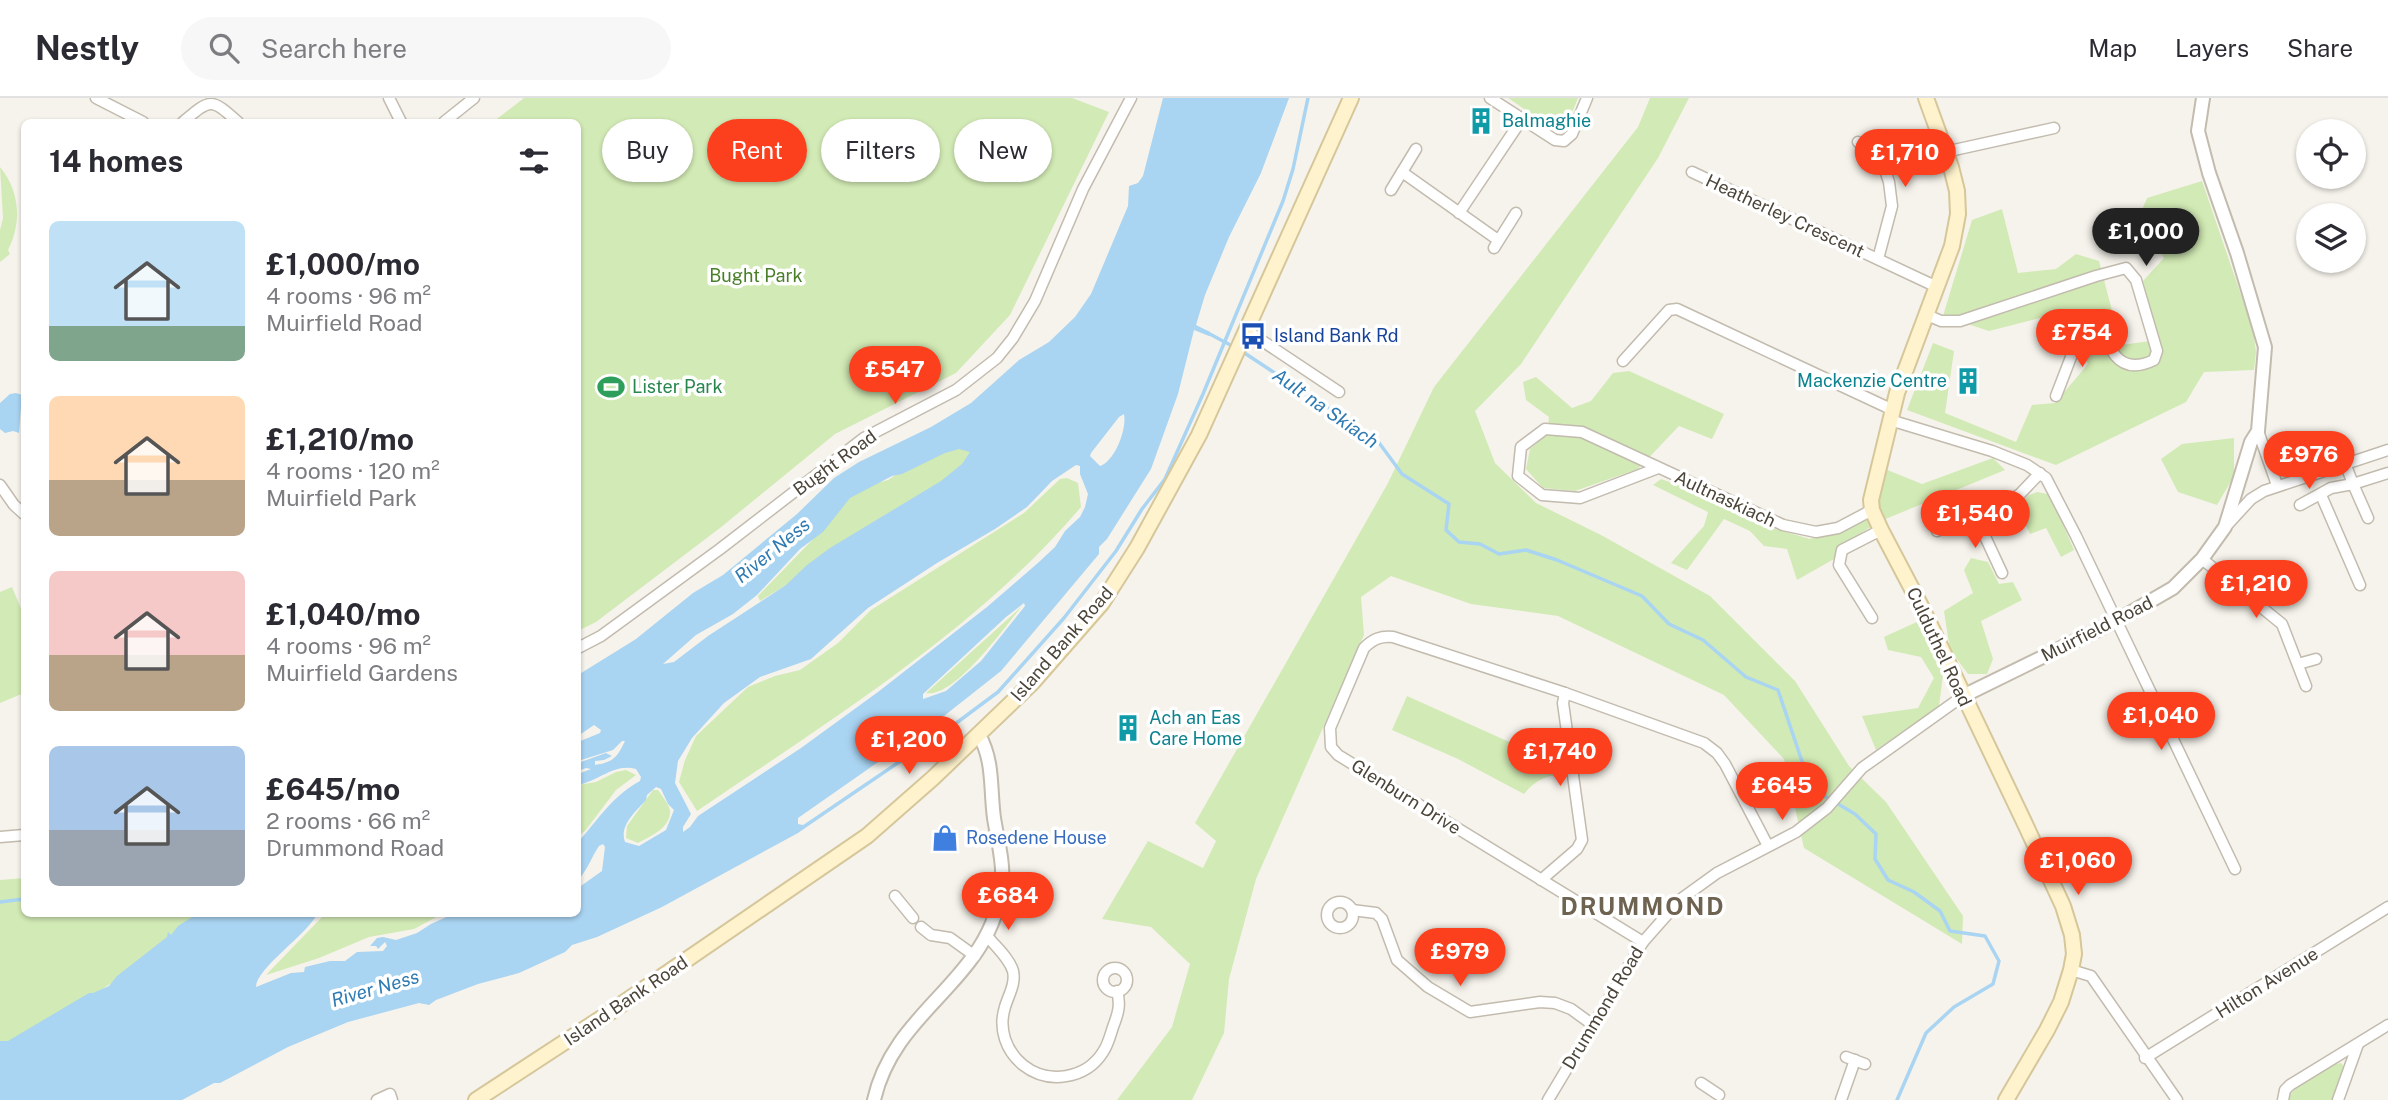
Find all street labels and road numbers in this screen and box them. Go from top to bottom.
street label: Heatherley Crescent [1703,170,1868,261]
street label: Bught Road [789,425,880,500]
street label: Aultnaskiach [1671,466,1779,531]
street label: Island Bank Road [1006,582,1117,705]
street label: Culduthel Road [1903,584,1976,710]
street label: Muirfield Road [2037,591,2156,666]
street label: Glenburn Drive [1348,755,1465,839]
street label: Drummond Road [1558,943,1648,1073]
street label: Hilton Avenue [2212,943,2322,1022]
street label: Island Bank Road [560,951,692,1050]

